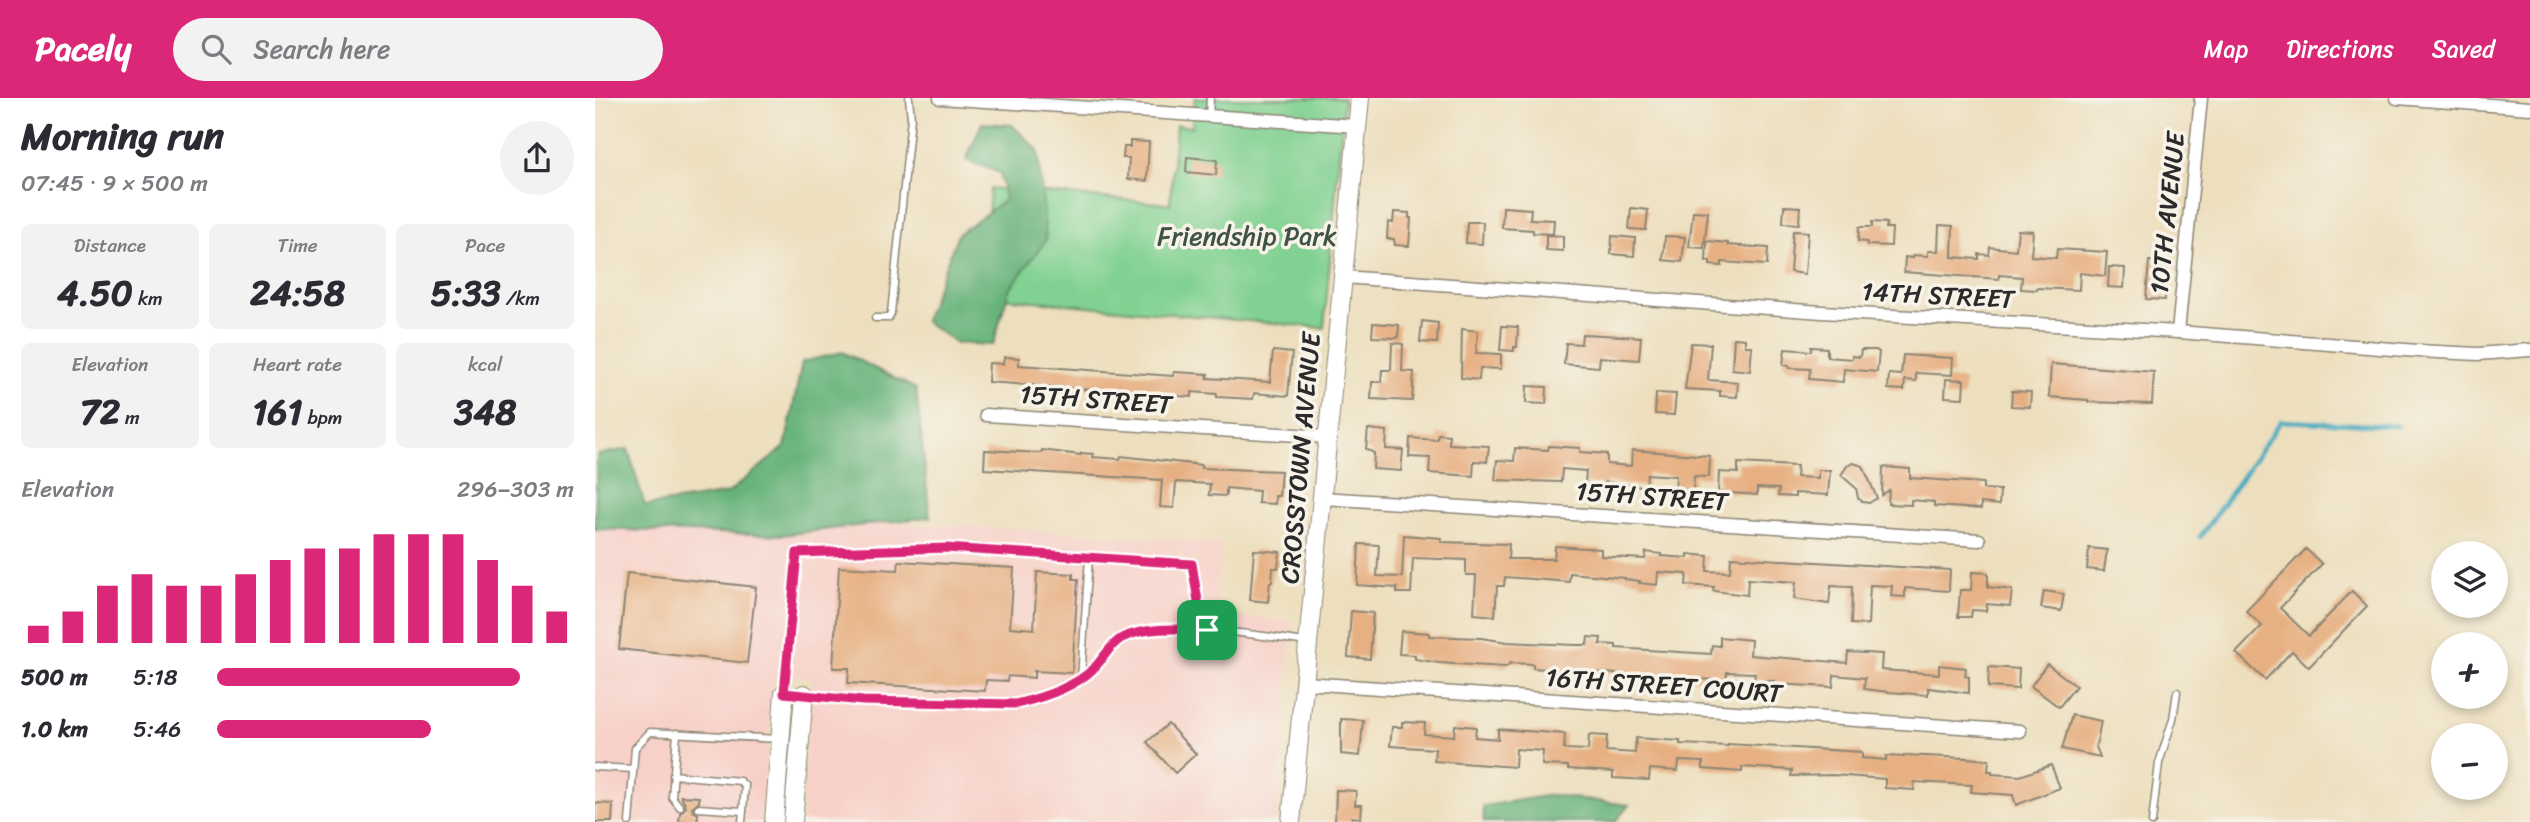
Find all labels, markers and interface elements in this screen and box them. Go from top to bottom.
search box [173,18,663,81]
text: Pacely [35,20,131,78]
text: Search here [253,26,390,72]
text: Map [2204,28,2248,70]
text: Directions [2286,28,2394,70]
text: Saved [2432,28,2495,70]
icon: search [197,30,235,68]
text: Morning run [21,103,224,170]
button: share [500,121,574,195]
street label: 10TH AVENUE [2136,128,2199,296]
text: 07:45 · 9 × 500 m [21,163,208,204]
park label: Friendship Park [1157,213,1337,259]
text: Distance [74,229,146,262]
text: Time [277,229,318,262]
text: Pace [465,229,505,262]
text: 4.50 [57,262,133,324]
text: 24:58 [250,262,345,324]
text: 5:33 [430,262,501,324]
street label: 14TH STREET [1860,268,2018,322]
text: km [133,282,163,315]
text: /km [501,282,540,315]
street label: CROSSTOWN AVENUE [1266,329,1334,585]
text: Elevation [71,348,148,381]
text: Heart rate [253,348,342,381]
text: kcal [468,348,502,381]
street label: 15TH STREET [1018,371,1176,427]
text: 72 [80,381,120,443]
text: 161 [253,381,302,443]
text: 348 [454,381,516,443]
text: m [120,401,140,434]
text: bpm [302,401,342,434]
street label: 15TH STREET [1574,468,1732,524]
text: Elevation [21,469,114,510]
text: 296–303 m [457,469,574,510]
map controls [2431,541,2508,800]
button: layers [2431,541,2508,618]
pin [1177,600,1237,660]
icon: arrive [1188,611,1226,649]
button: + [2431,632,2508,709]
street label: 16TH STREET COURT [1544,654,1786,716]
text: 500 m [21,657,88,698]
text: 5:18 [133,657,178,698]
text: 1.0 km [21,709,88,750]
text: 5:46 [133,709,181,750]
button: − [2431,723,2508,800]

